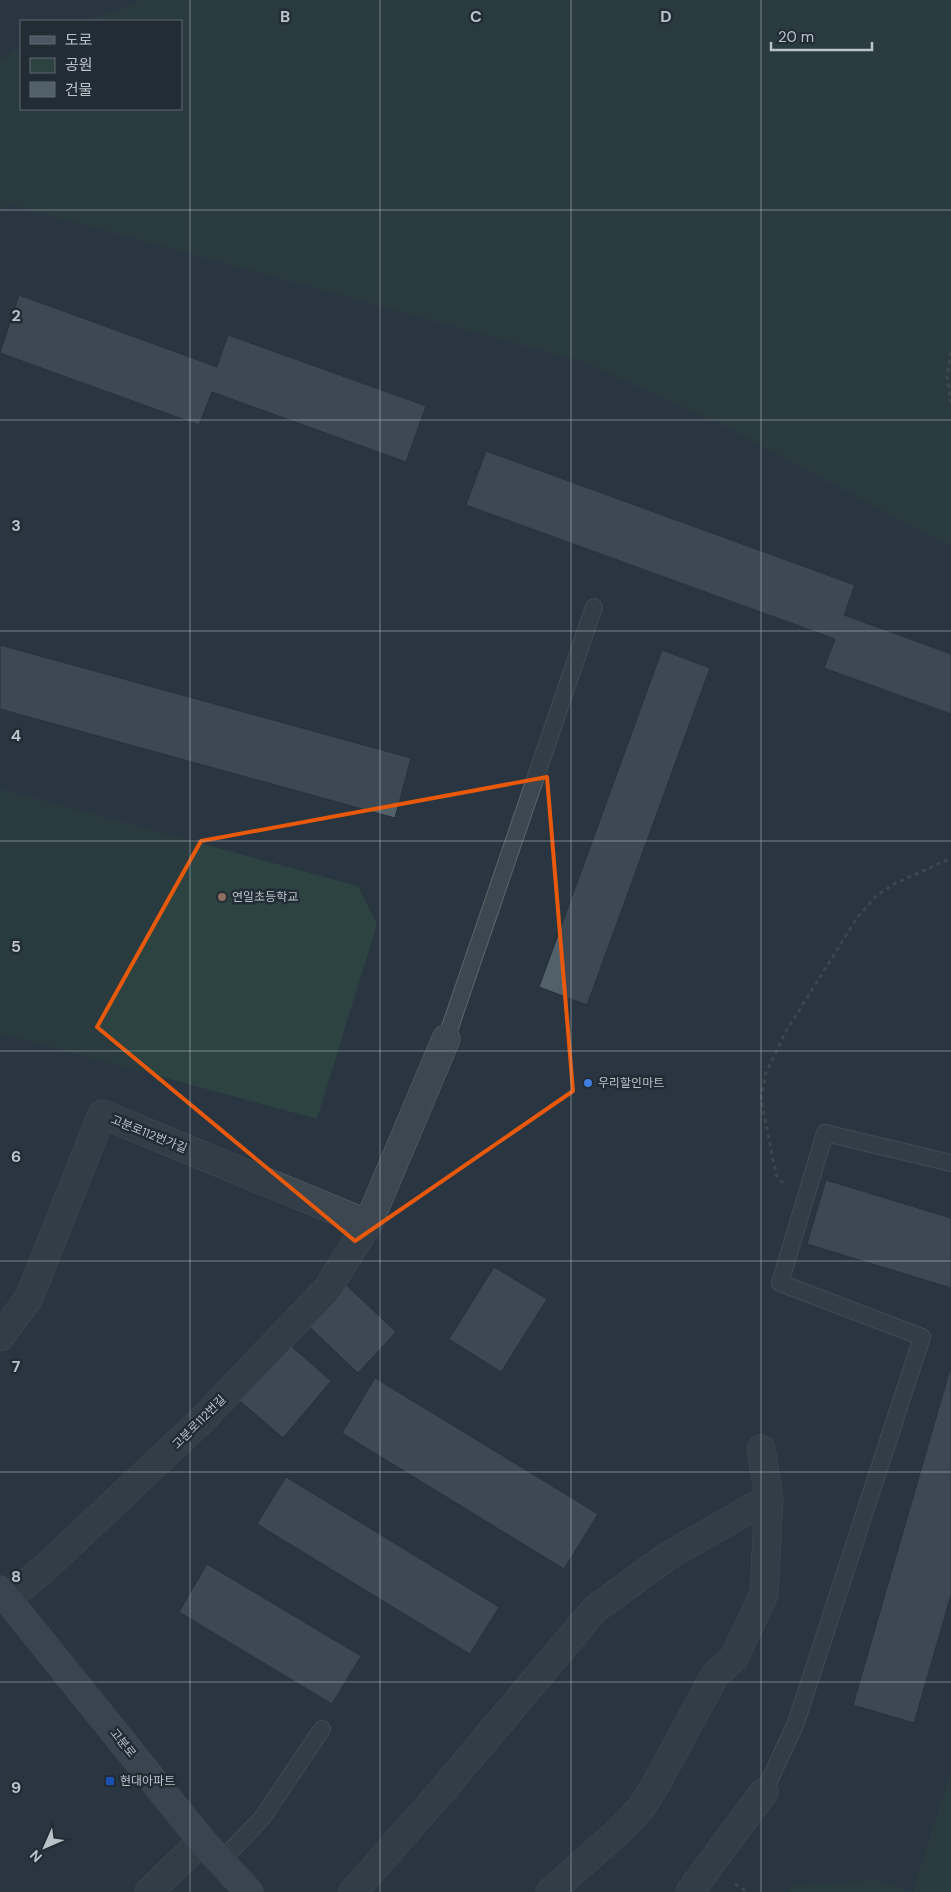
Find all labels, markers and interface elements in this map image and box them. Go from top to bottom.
text: B [280,6,290,27]
text: C [470,6,482,27]
text: D [660,6,672,27]
legend [20,20,182,110]
scale bar [771,20,872,52]
text: 20 m [778,27,814,47]
text: 도로 [65,30,93,50]
text: 공원 [65,55,93,75]
text: 건물 [65,80,93,100]
text: 2 [11,305,21,326]
text: 3 [11,515,21,536]
text: 4 [11,725,21,746]
place label: 연일초등학교 [232,889,298,905]
marker: 연일초등학교 [216,891,228,903]
text: 5 [11,936,21,957]
place label: 우리할인마트 [598,1075,664,1091]
marker: 우리할인마트 [582,1077,594,1089]
street label: 고분로112번가길 [109,1111,189,1157]
text: 6 [11,1146,21,1167]
text: 7 [12,1356,21,1377]
street label: 고분로112번길 [169,1392,229,1452]
text: 8 [11,1566,21,1587]
street label: 고분로 [106,1725,140,1761]
place label: 현대아파트 [120,1773,175,1789]
marker: 현대아파트 [104,1775,116,1787]
text: 9 [11,1777,21,1798]
north arrow [20,1822,70,1872]
text: N [26,1846,46,1866]

